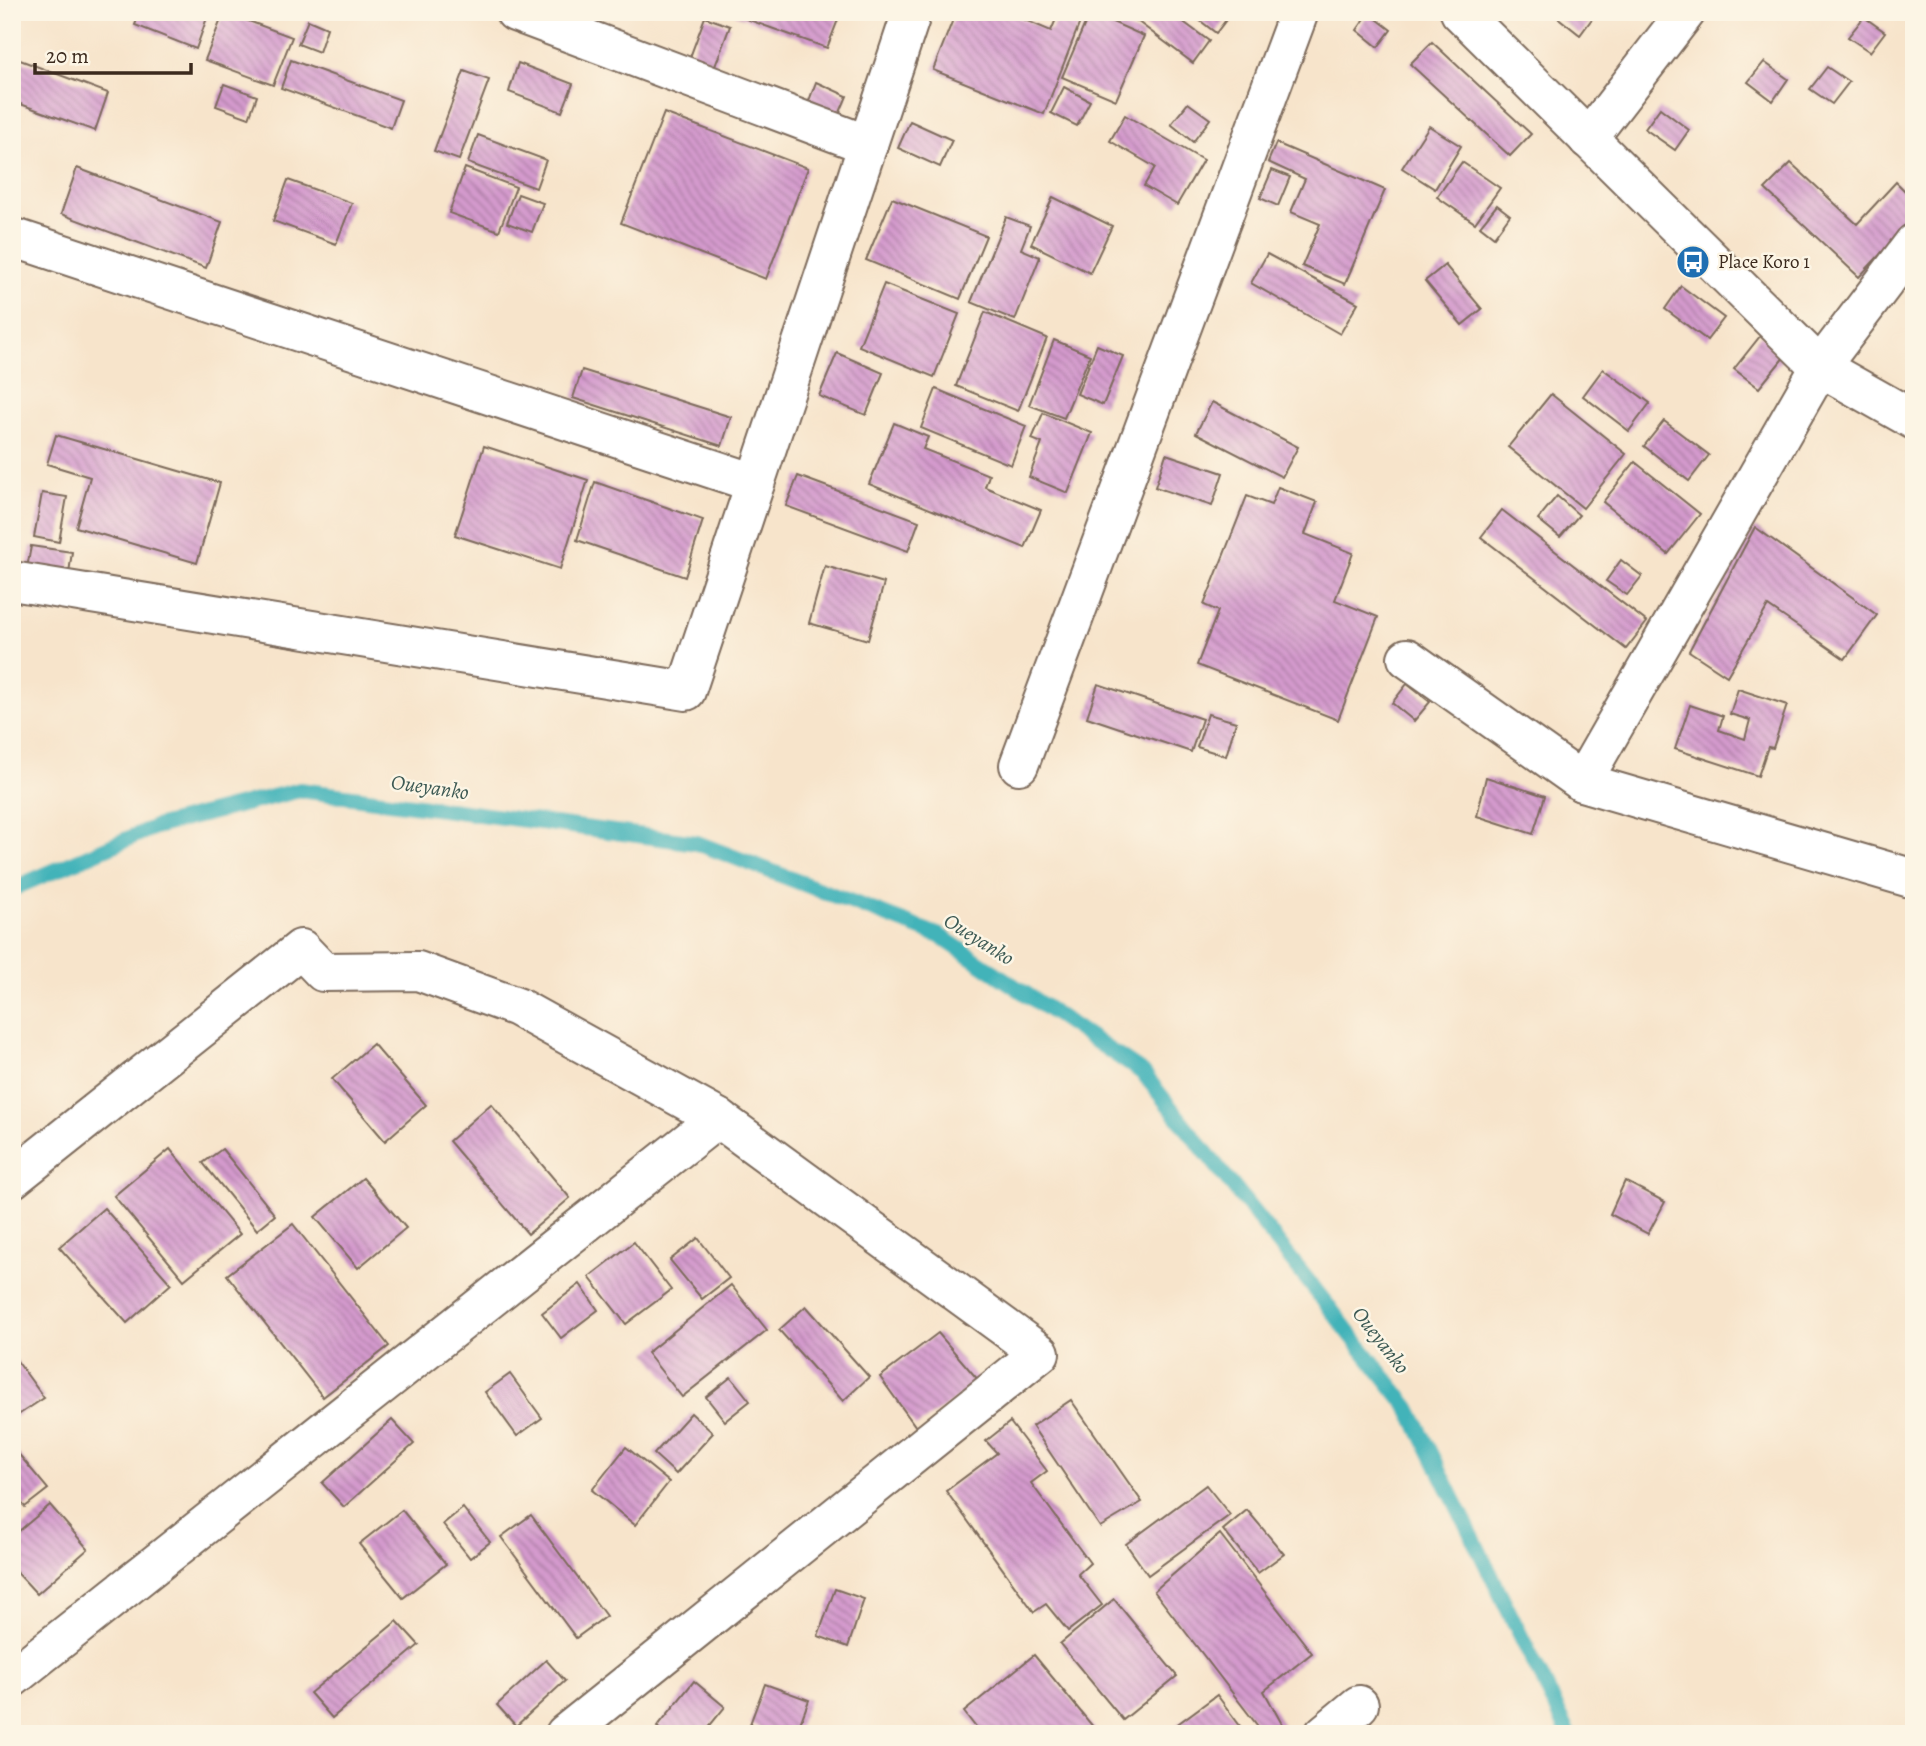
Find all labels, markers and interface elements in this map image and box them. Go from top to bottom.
scale bar [35,32,191,76]
text: 20 m [46,42,89,70]
bus stop icon: Place Koro 1 [1674,243,1712,281]
place label: Place Koro 1 [1718,249,1810,275]
water label: Oueyanko [389,768,471,806]
water label: Oueyanko [938,906,1020,972]
water label: Oueyanko [1346,1301,1416,1379]

